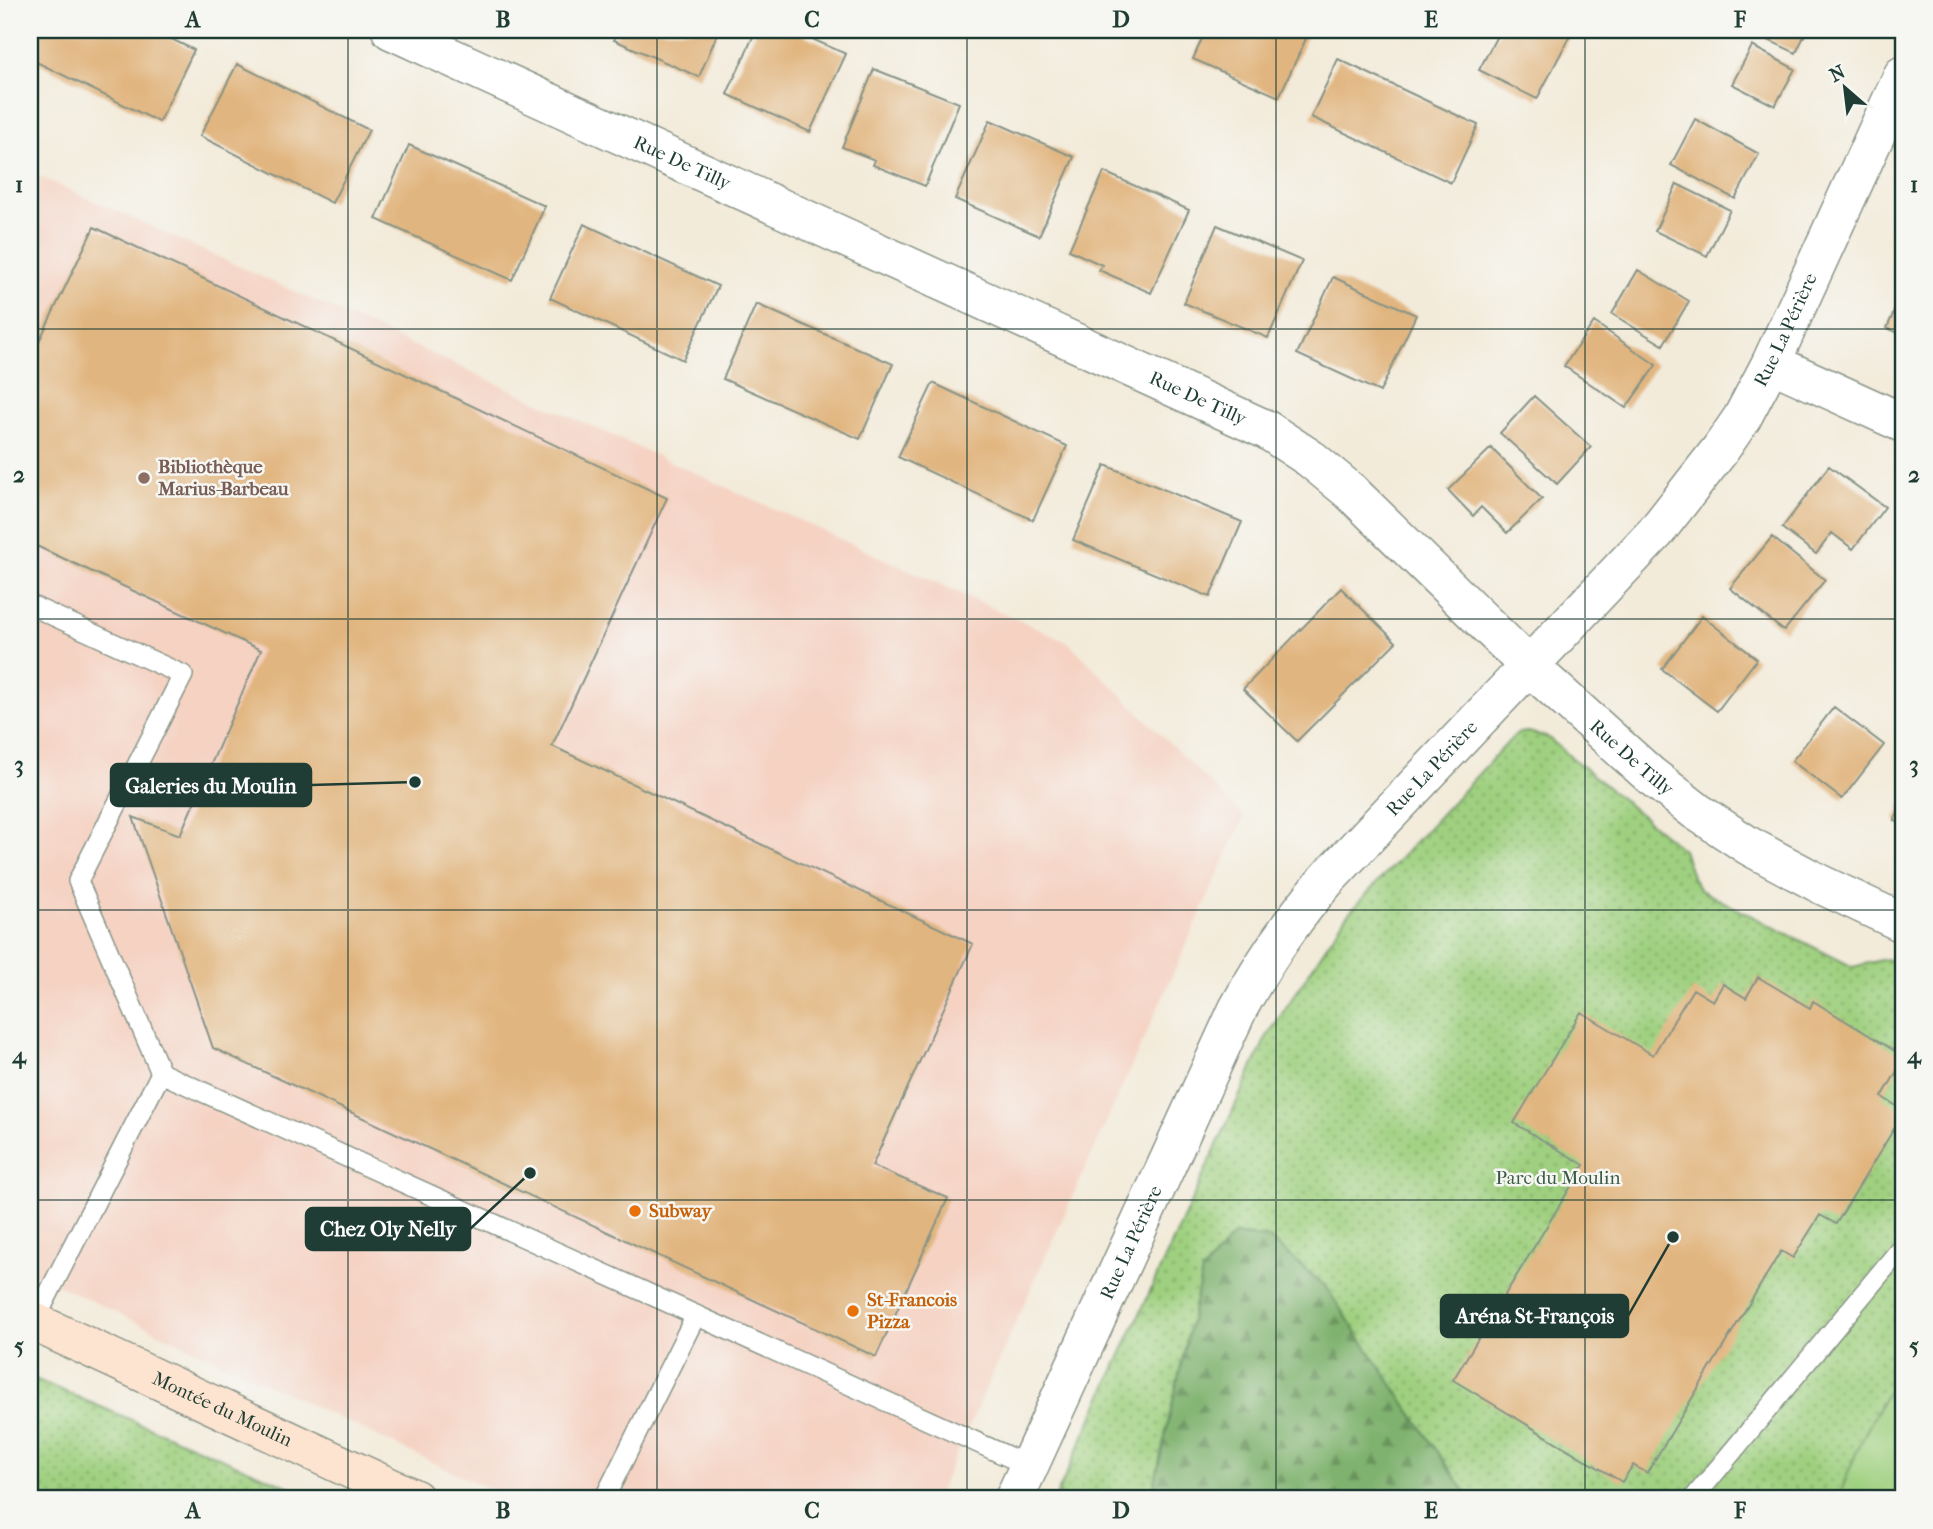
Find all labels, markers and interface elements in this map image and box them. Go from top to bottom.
text: A [184,6,202,33]
text: B [496,6,511,33]
text: C [804,6,820,33]
text: D [1112,6,1130,33]
text: E [1424,6,1438,33]
text: F [1733,6,1747,33]
north arrow [1811,52,1881,122]
text: N [1826,61,1850,87]
street label: Rue De Tilly [630,131,735,195]
text: 1 [15,171,23,198]
text: 1 [1910,171,1918,198]
street label: Rue La Périère [1750,270,1822,390]
street label: Rue De Tilly [1146,367,1251,430]
place label: Bibliothèque Marius-Barbeau [157,456,289,500]
text: 2 [13,461,25,488]
text: 2 [1908,461,1920,488]
marker: Bibliothèque Marius-Barbeau [136,470,152,486]
street label: Rue De Tilly [1585,715,1678,801]
street label: Rue La Périère [1382,716,1482,821]
text: 3 [14,751,24,778]
text: 3 [1909,751,1919,778]
callout: Galeries du Moulin [111,764,311,806]
text: Galeries du Moulin [125,774,298,798]
text: 4 [11,1042,27,1069]
text: 4 [1906,1042,1922,1069]
park label: Parc du Moulin [1496,1167,1620,1189]
street label: Rue La Périère [1096,1182,1167,1303]
place label: Subway [649,1200,712,1222]
marker: Subway [627,1203,643,1219]
callout: Chez Oly Nelly [306,1208,470,1250]
text: Chez Oly Nelly [320,1217,458,1241]
place label: St-Francois Pizza [867,1289,957,1333]
callout: Aréna St-François [1441,1295,1628,1337]
marker: St-Francois Pizza [845,1303,861,1319]
text: Aréna St-François [1454,1304,1615,1329]
text: 5 [14,1332,24,1359]
text: 5 [1909,1332,1919,1359]
street label: Montée du Moulin [149,1367,296,1451]
text: A [184,1497,202,1524]
text: B [496,1497,511,1524]
text: C [804,1497,820,1524]
text: D [1112,1497,1130,1524]
text: E [1424,1497,1438,1524]
text: F [1733,1497,1747,1524]

